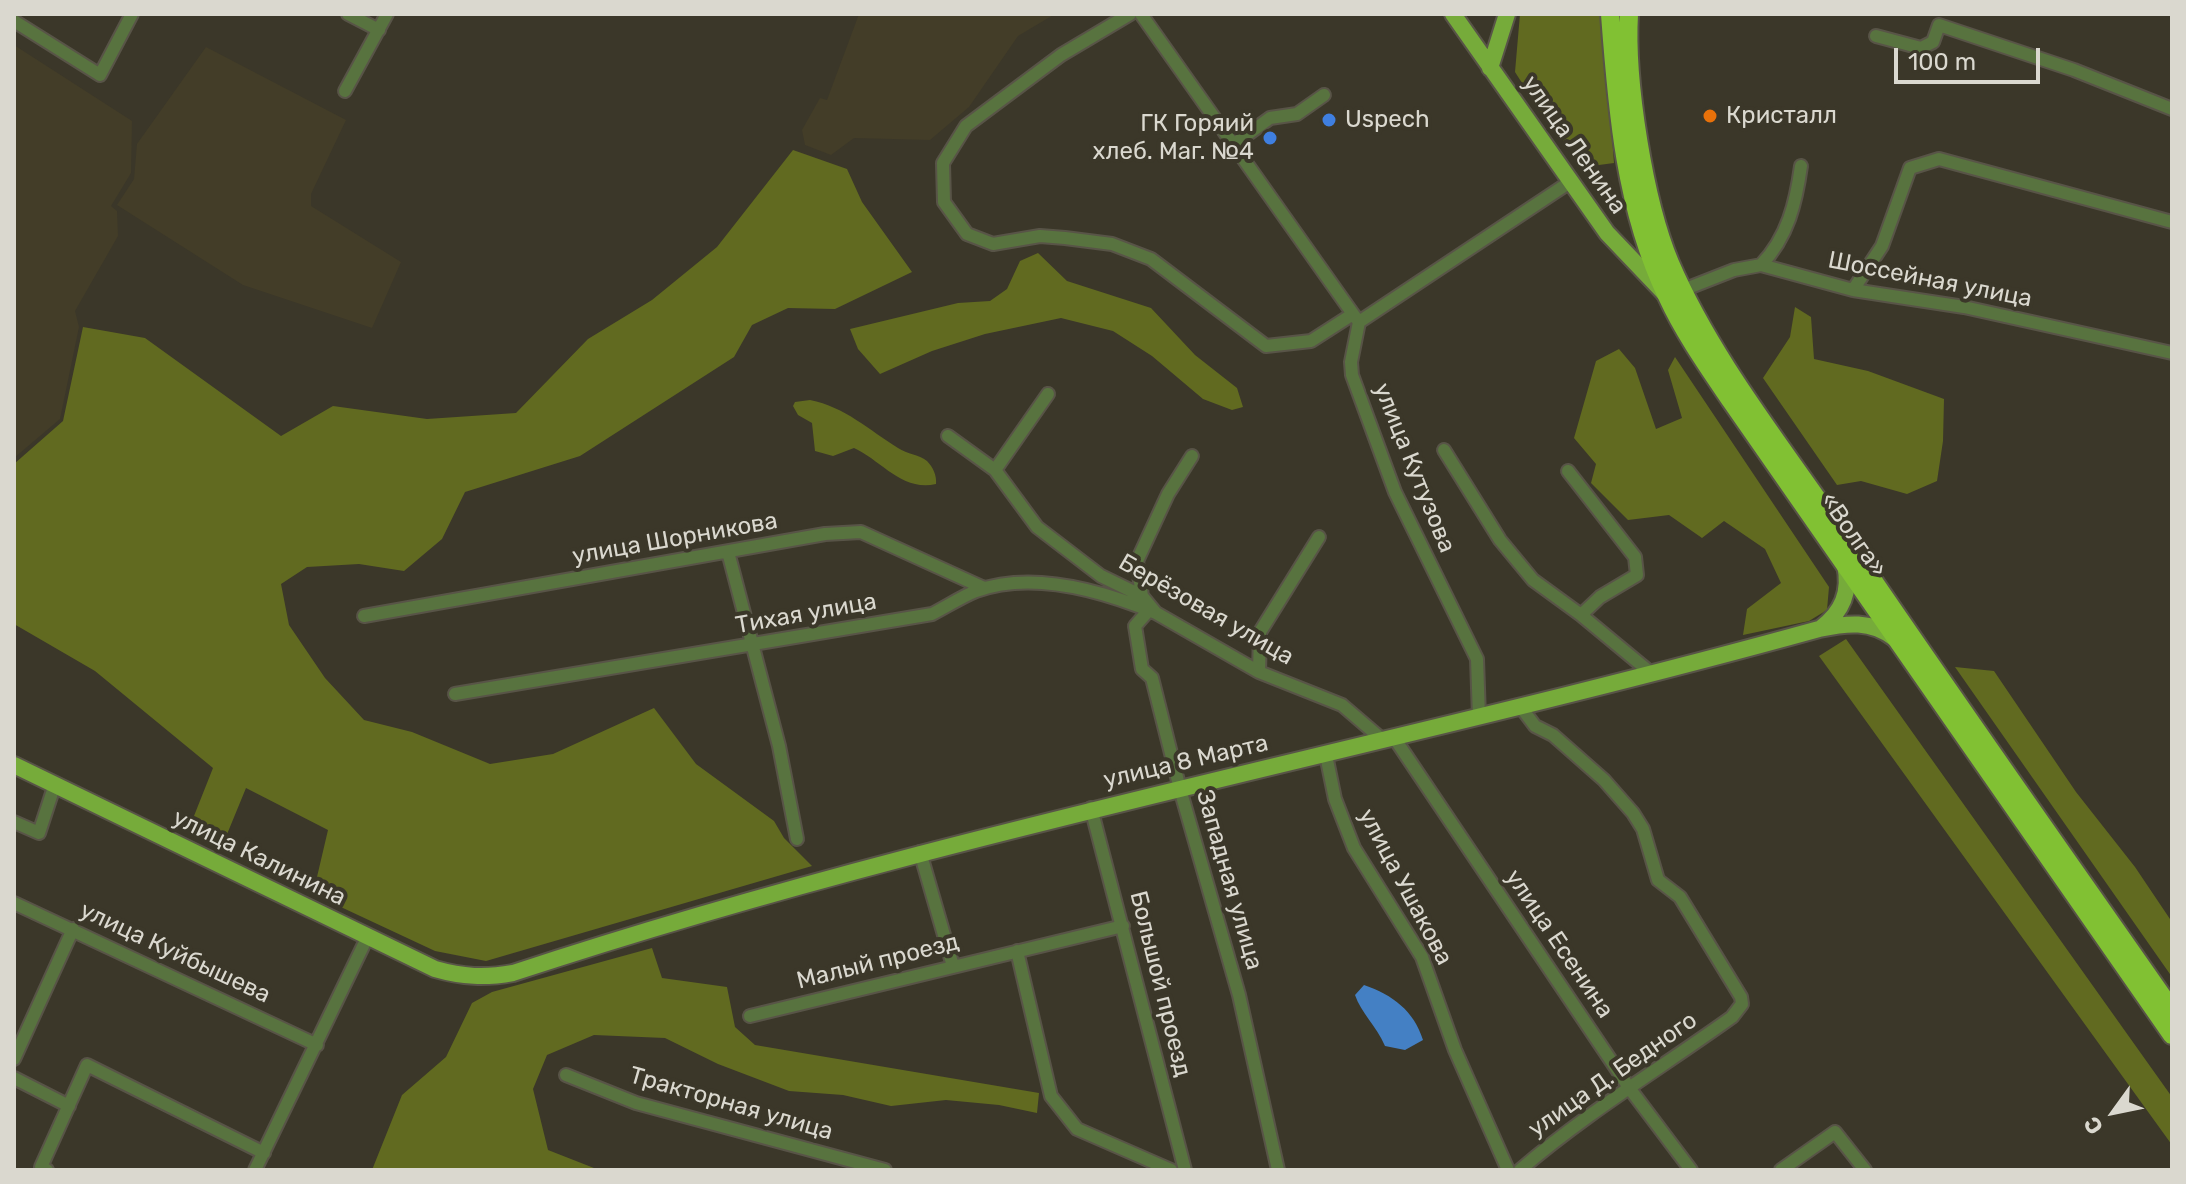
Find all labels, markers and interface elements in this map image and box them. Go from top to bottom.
scale bar [1898,32,2044,82]
text: 100 m [1908,48,1976,76]
street label: улица Ленина [1516,70,1632,220]
place label: Кристалл [1726,102,1837,130]
place label: Uspech [1345,106,1430,134]
marker: Кристалл [1701,107,1719,125]
place label: ГК Горяий хлеб. Маг. №4 [1093,110,1254,166]
marker: Uspech [1320,111,1338,129]
marker: ГК Горяий хлеб. Маг. №4 [1261,129,1279,147]
street label: Шоссейная улица [1826,246,2034,314]
street label: улица Кутузова [1367,379,1461,557]
street label: «Волга» [1814,487,1892,583]
street label: улица Шорникова [570,507,780,571]
street label: Берёзовая улица [1113,548,1299,672]
street label: Тихая улица [733,587,879,641]
street label: улица 8 Марта [1101,729,1271,795]
street label: Западная улица [1190,787,1268,973]
street label: улица Калинина [168,804,350,912]
street label: улица Ушакова [1352,804,1458,970]
street label: улица Есенина [1499,864,1619,1024]
street label: Большой проезд [1123,888,1197,1080]
street label: улица Куйбышева [75,896,275,1010]
street label: Малый проезд [794,928,962,996]
street label: улица Д. Бедного [1523,1006,1703,1144]
street label: Тракторная улица [626,1061,836,1147]
north arrow [2074,1072,2154,1152]
text: С [2078,1112,2109,1139]

